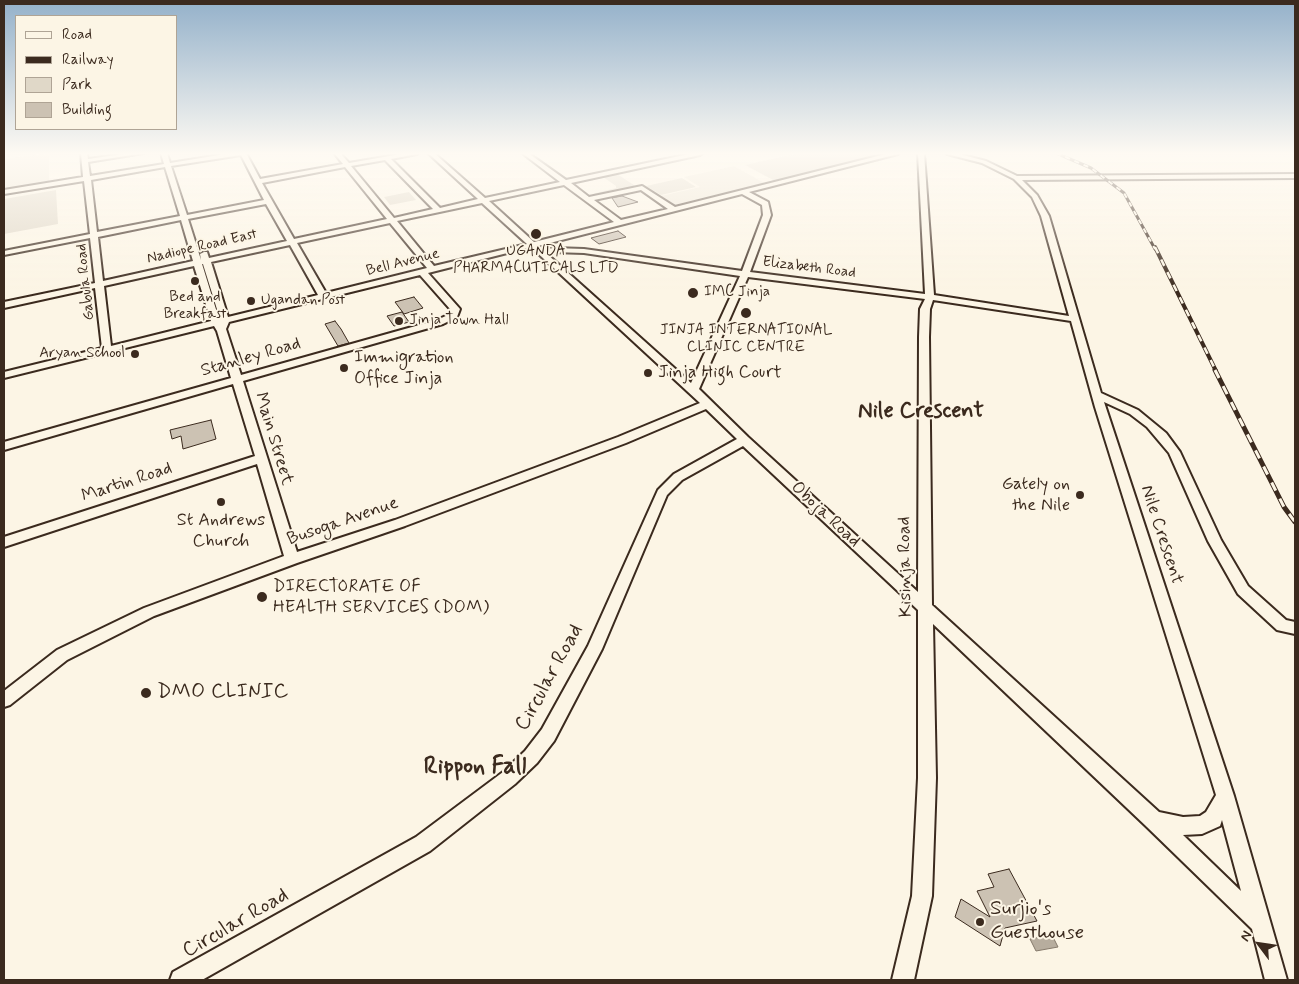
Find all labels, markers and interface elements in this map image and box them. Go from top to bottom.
legend [15,15,178,130]
text: Road [62,25,92,45]
text: Railway [62,50,114,70]
text: Park [62,75,92,95]
text: Building [62,100,112,120]
street label: Nadiope Road East [145,226,259,268]
marker: UGANDA PHARMACUTICALS LTD [529,227,543,241]
street label: Gabula Road [73,243,99,321]
place label: UGANDA PHARMACUTICALS LTD [453,243,619,278]
street label: Bell Avenue [365,245,441,281]
street label: Elizabeth Road [761,253,857,283]
marker: Bed and Breakfast [189,275,201,287]
place label: IMC Jinja [704,284,770,302]
marker: IMC Jinja [686,286,700,300]
place label: Bed and Breakfast [164,289,226,324]
place label: Ugandan Post [261,292,345,310]
marker: Ugandan Post [245,295,257,307]
marker: JINJA INTERNATIONAL CLINIC CENTRE [739,306,753,320]
place label: Jinja Town Hall [409,312,509,330]
marker: Jinja Town Hall [393,315,405,327]
place label: JINJA INTERNATIONAL CLINIC CENTRE [660,322,832,357]
street label: Stanley Road [199,333,303,383]
place label: Aryan School [39,345,125,363]
place label: Immigration Office Jinja [354,347,454,389]
marker: Aryan School [129,348,141,360]
marker: Immigration Office Jinja [338,362,350,374]
place label: Jinja High Court [658,362,782,384]
marker: Jinja High Court [642,367,654,379]
street label: Main Street [249,390,297,488]
district label: Nile Crescent [858,399,984,425]
street label: Martin Road [79,458,175,508]
place label: Gately on the Nile [1002,474,1070,516]
street label: Oboja Road [786,477,864,553]
street label: Nile Crescent [1135,483,1187,587]
marker: Gately on the Nile [1074,489,1086,501]
street label: Busoga Avenue [285,493,401,551]
marker: St Andrews Church [215,496,227,508]
place label: St Andrews Church [177,510,265,552]
street label: Kisinja Road [894,516,918,618]
place label: DIRECTORATE OF HEALTH SERVICES (DOM) [273,576,489,618]
marker: DIRECTORATE OF HEALTH SERVICES (DOM) [255,590,269,604]
street label: Circular Road [510,620,590,736]
place label: DMO CLINIC [157,680,288,706]
marker: DMO CLINIC [139,686,153,700]
district label: Rippon Fall [424,754,526,782]
street label: Circular Road [179,884,293,964]
place label: Surjio's Guesthouse [990,897,1084,947]
marker: Surjio's Guesthouse [974,916,986,928]
north arrow [1234,919,1284,969]
text: N [1236,928,1256,945]

